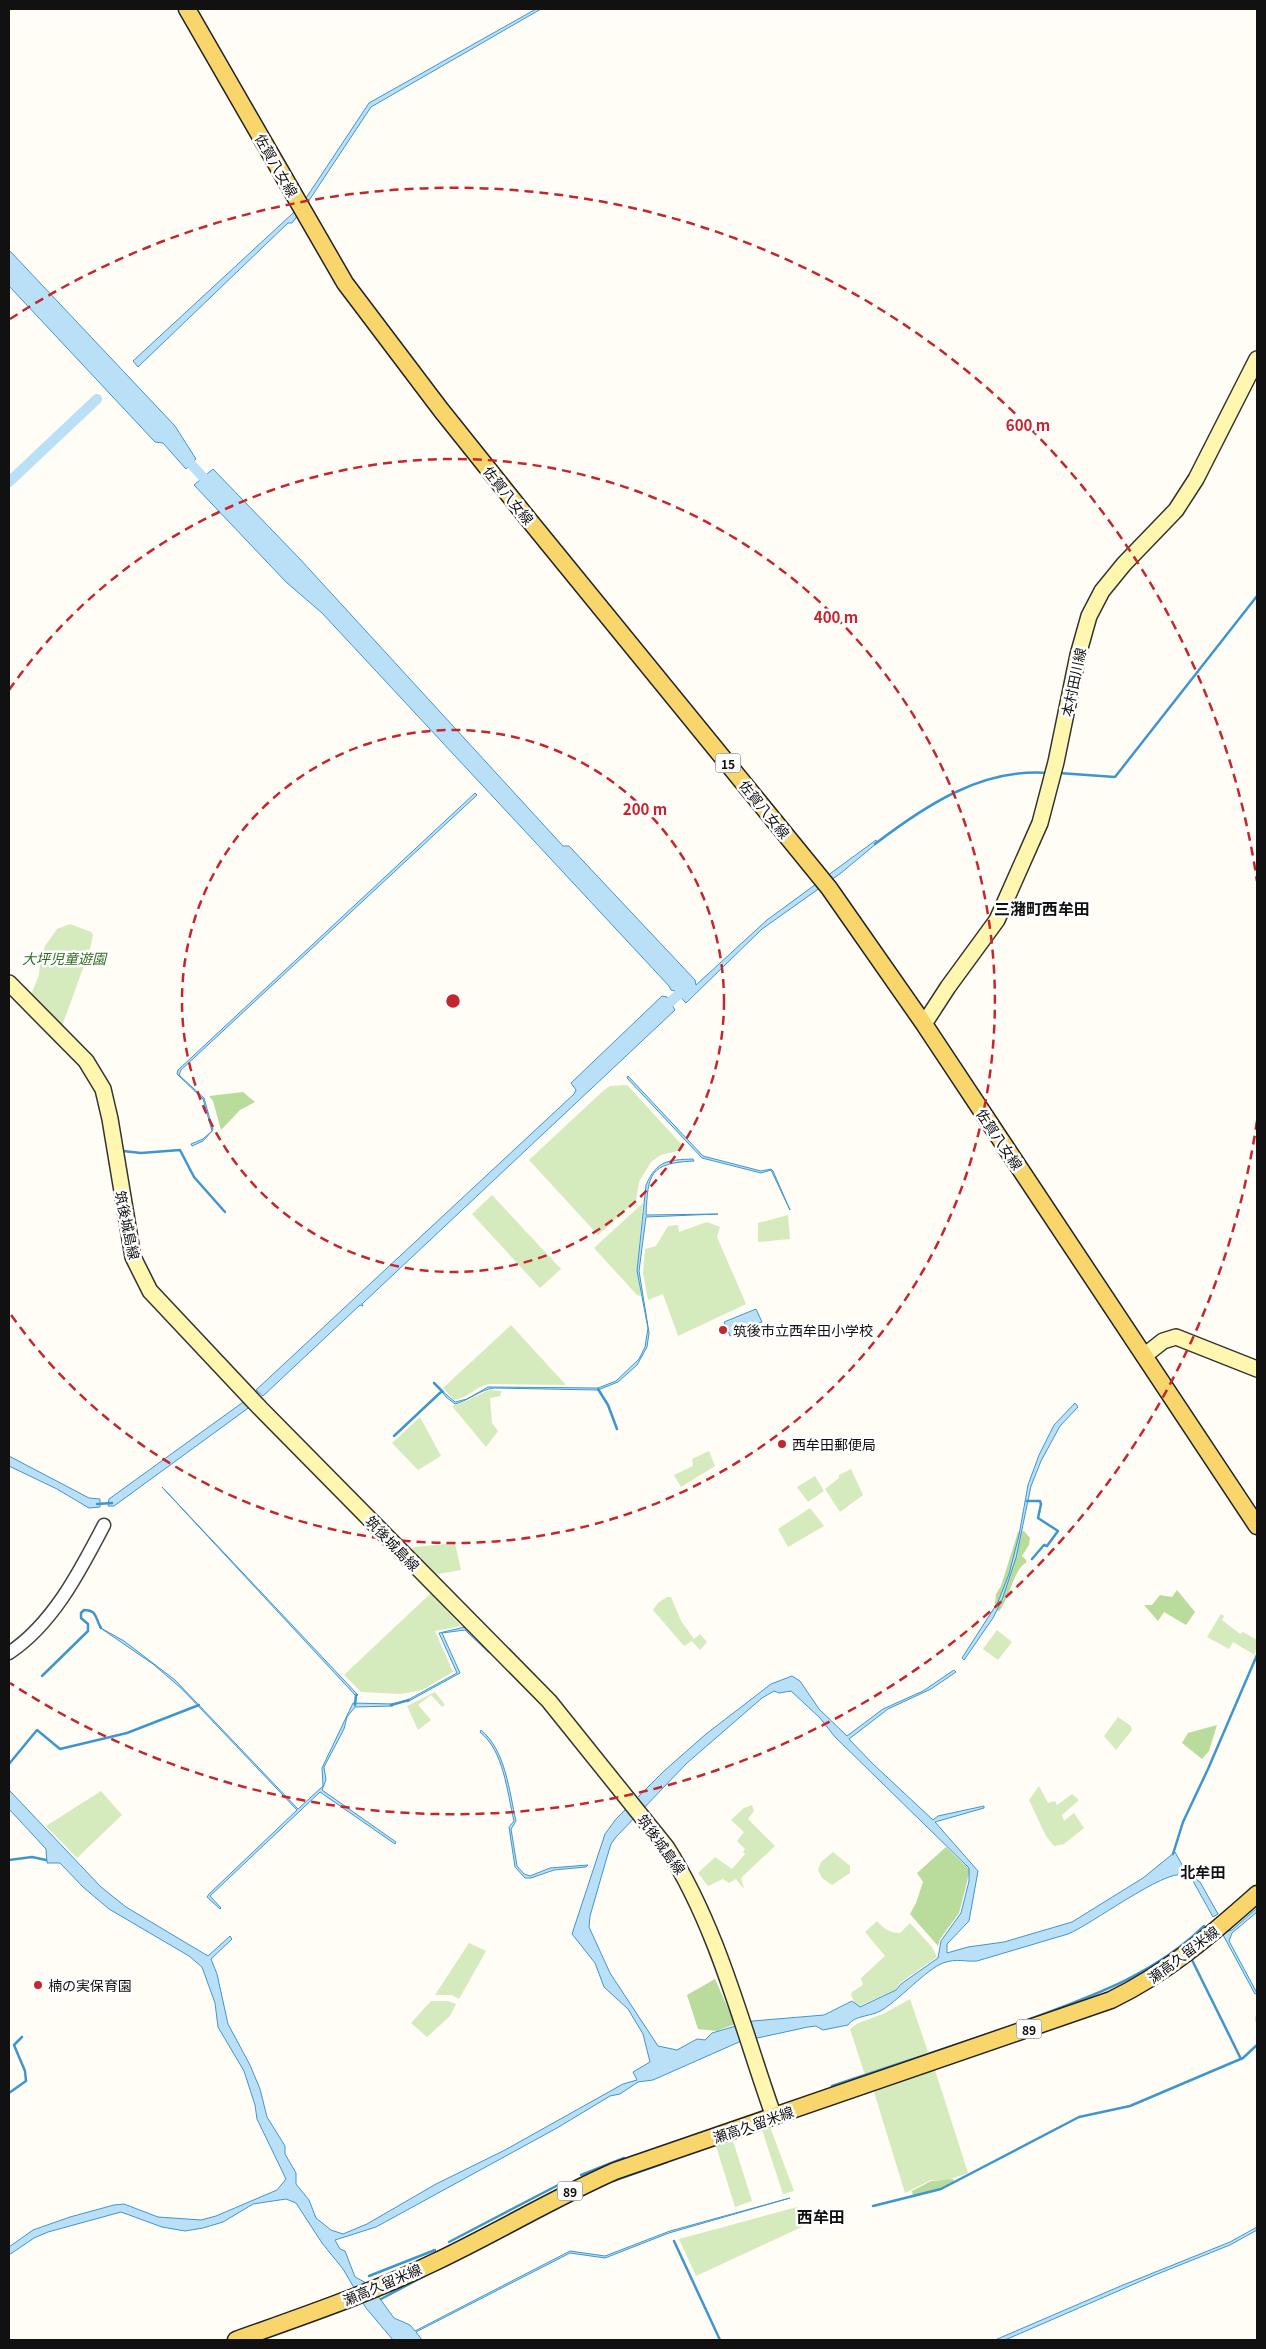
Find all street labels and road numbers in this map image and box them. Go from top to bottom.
street label: 佐賀八女線 [251,130,303,200]
street label: 佐賀八女線 [479,462,539,528]
street label: 本村田川線 [1056,646,1090,718]
road number: 15 [716,754,740,772]
street label: 佐賀八女線 [735,776,795,842]
street label: 佐賀八女線 [972,1104,1028,1174]
street label: 筑後城島線 [111,1189,145,1261]
street label: 筑後城島線 [361,1511,425,1575]
street label: 筑後城島線 [633,1810,691,1878]
street label: 瀬高久留米線 [1143,1921,1223,1987]
road number: 89 [1016,2020,1042,2038]
street label: 瀬高久留米線 [710,2101,796,2147]
road number: 89 [558,2182,582,2200]
street label: 瀬高久留米線 [339,2258,425,2310]

